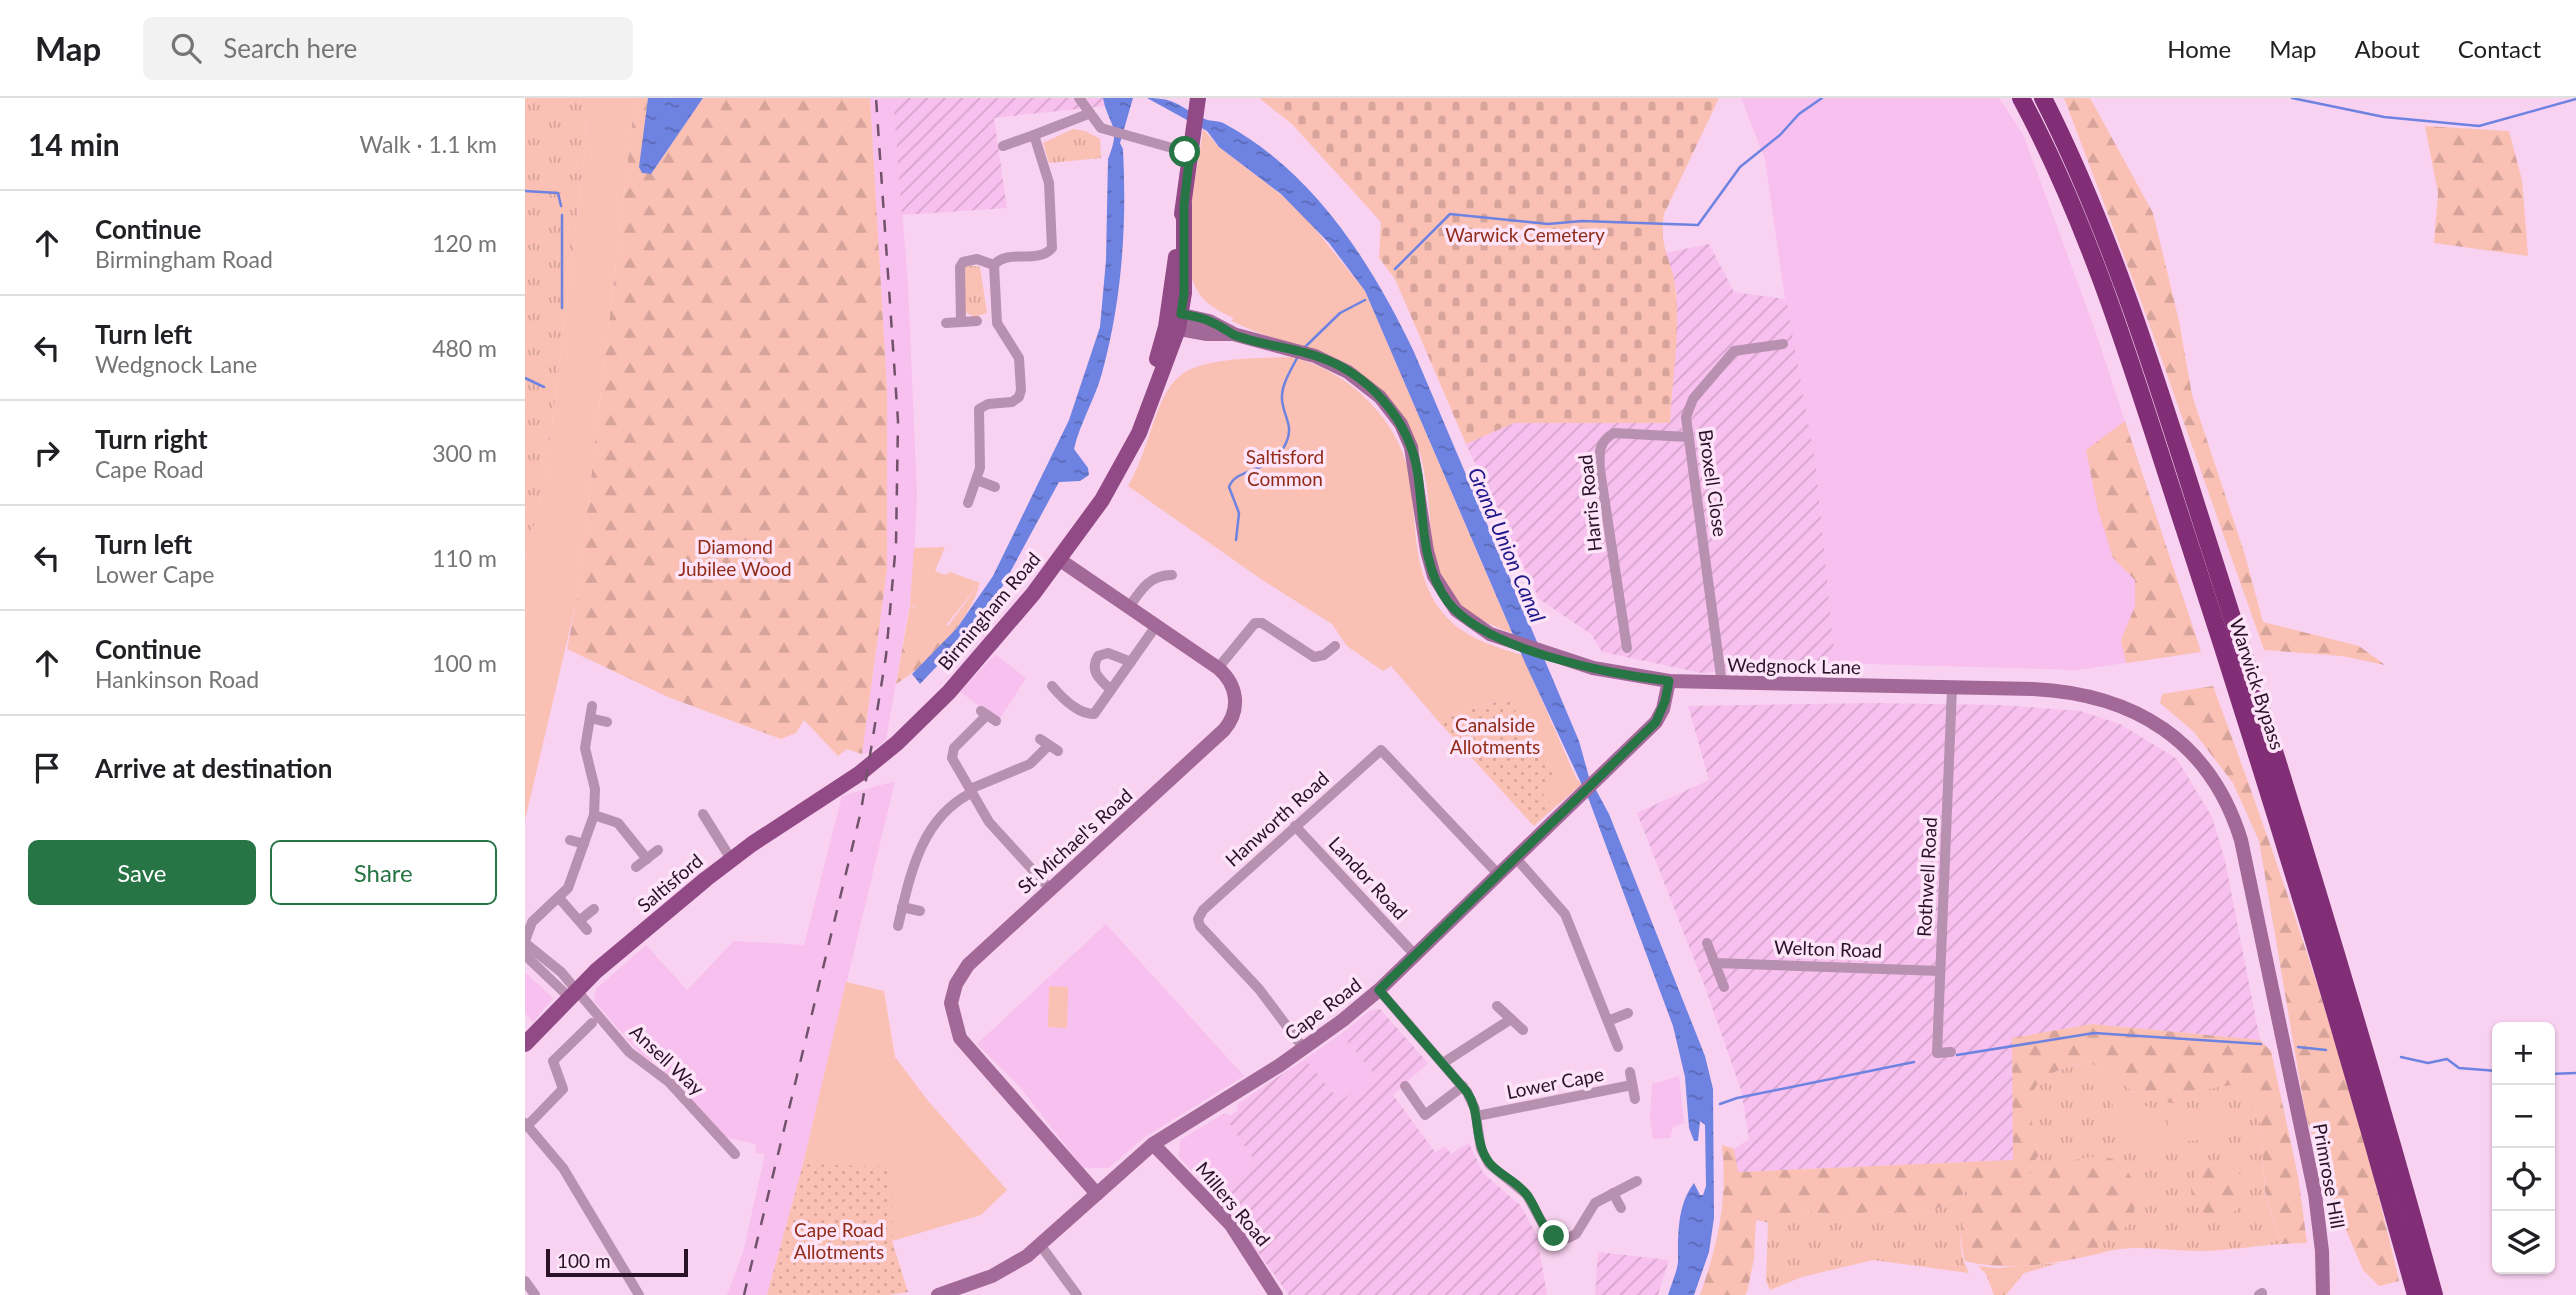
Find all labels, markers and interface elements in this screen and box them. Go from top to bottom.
search box [143,17,633,80]
text: Map [35,28,101,68]
icon: search [167,29,205,67]
text: Search here [223,32,357,64]
text: Home [2167,34,2231,63]
text: Map [2269,34,2317,63]
text: About [2355,34,2420,63]
text: Contact [2458,34,2541,63]
text: 14 min [28,126,120,162]
text: Walk · 1.1 km [360,130,497,158]
route start [1169,136,1200,167]
text: Continue [95,213,201,245]
park label: Warwick Cemetery [1445,223,1605,246]
icon: ahead [28,224,66,262]
text: 120 m [432,229,497,257]
text: Birmingham Road [95,245,273,273]
text: Turn left [95,318,192,350]
icon: left [28,329,66,367]
text: 480 m [432,334,497,362]
text: Wedgnock Lane [95,350,257,378]
text: Turn right [95,423,208,455]
street label: Broxell Close [1695,428,1732,538]
icon: right [28,434,66,472]
text: 300 m [432,439,497,467]
park label: Saltisford Common [1246,445,1324,490]
street label: Harris Road [1573,453,1606,553]
text: Cape Road [95,455,204,483]
water label: Grand Union Canal [1463,463,1551,626]
text: Turn left [95,528,192,560]
park label: Diamond Jubilee Wood [678,535,792,580]
icon: left [28,539,66,577]
text: 110 m [432,544,497,572]
street label: Birmingham Road [933,547,1045,674]
text: Lower Cape [95,560,215,588]
street label: Warwick Bypass [2225,615,2289,752]
text: Continue [95,633,201,665]
icon: ahead [28,644,66,682]
text: 100 m [432,649,497,677]
street label: Wedgnock Lane [1727,653,1861,678]
text: Hankinson Road [95,665,259,693]
park label: Canalside Allotments [1450,713,1540,758]
icon: arrive [28,749,66,787]
text: Arrive at destination [95,752,332,784]
street label: Hanworth Road [1220,766,1333,871]
street label: St Michael's Road [1013,783,1137,898]
street label: Rothwell Road [1912,816,1941,938]
street label: Landor Road [1324,832,1412,924]
button: Save [28,840,256,905]
button: Share [270,840,497,905]
street label: Saltisford [632,849,707,917]
street label: Welton Road [1774,935,1883,962]
street label: Cape Road [1280,972,1365,1045]
street label: Ansell Way [626,1020,709,1100]
map controls [2492,1022,2555,1274]
button: + [2492,1022,2555,1085]
street label: Lower Cape [1504,1062,1606,1103]
button: − [2492,1085,2555,1148]
street label: Primrose Hill [2309,1121,2350,1230]
button: locate [2492,1148,2555,1211]
street label: Millers Road [1191,1157,1275,1251]
button: layers [2492,1211,2555,1274]
park label: Cape Road Allotments [794,1218,884,1263]
route end [1538,1220,1569,1251]
scale bar [546,1246,688,1278]
text: 100 m [557,1249,611,1272]

